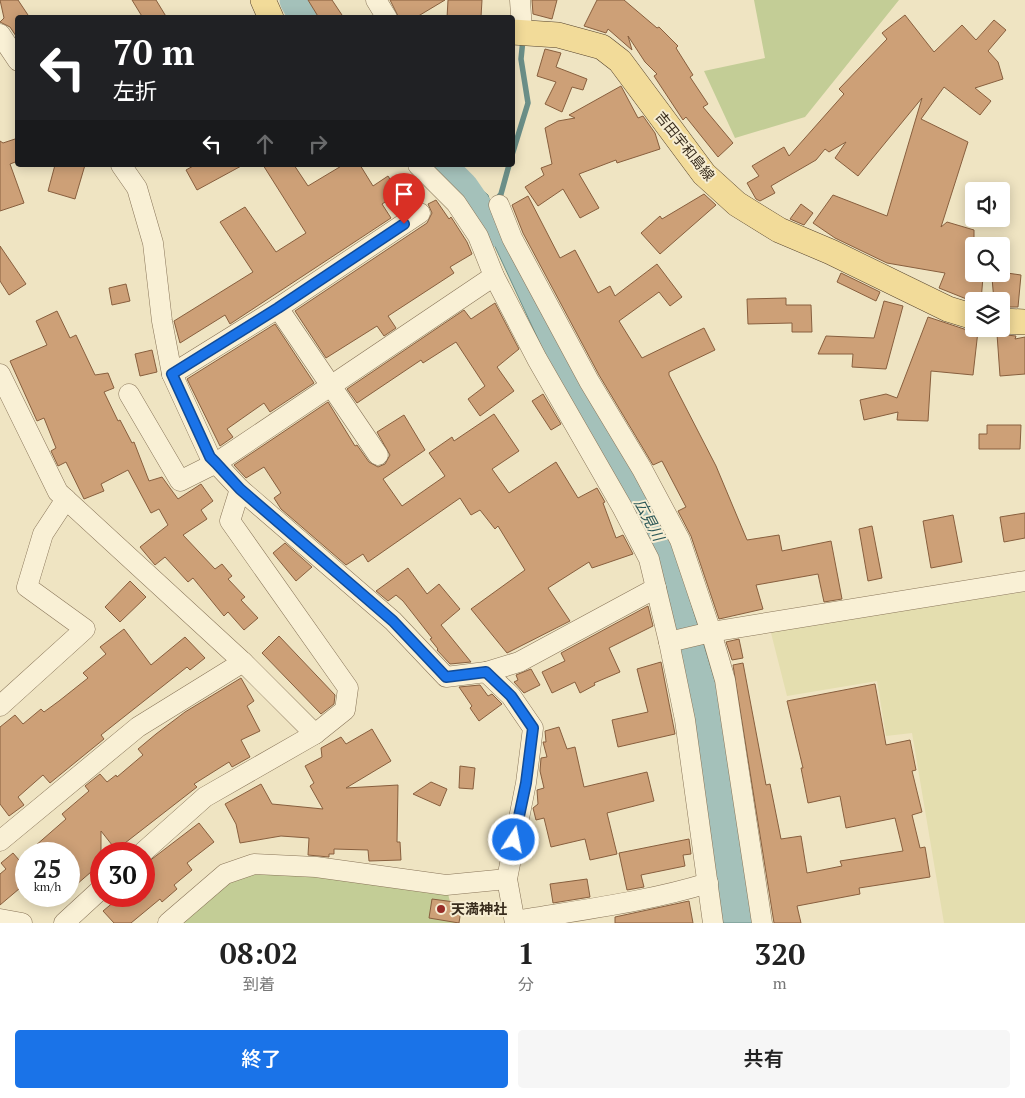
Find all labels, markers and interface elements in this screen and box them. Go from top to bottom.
text: 70 m [113,29,194,75]
icon: left [30,35,95,100]
text: 左折 [113,76,157,105]
street label: 吉田宇和島線 [652,107,719,184]
icon: left [198,130,226,158]
icon: ahead [251,130,279,158]
icon: right [304,130,332,158]
pin [383,173,425,224]
icon: arrive [390,180,418,208]
map controls [965,182,1010,337]
button: sound [965,182,1010,227]
button: search [965,237,1010,282]
button: layers [965,292,1010,337]
water label: 広見川 [630,495,670,546]
position arrow [487,813,539,865]
speed limit sign: 30 [90,842,155,907]
text: 25 [33,852,62,885]
text: km/h [34,879,61,894]
place label: 天満神社 [451,899,507,918]
marker: 天満神社 [435,903,447,915]
text: 08:02 [220,933,298,973]
text: 1 [518,933,535,973]
text: 320 [754,934,805,974]
text: m [773,972,787,994]
text: 到着 [243,973,275,995]
text: 分 [518,973,534,995]
button: 終了 [15,1030,508,1088]
button: 共有 [518,1030,1010,1088]

